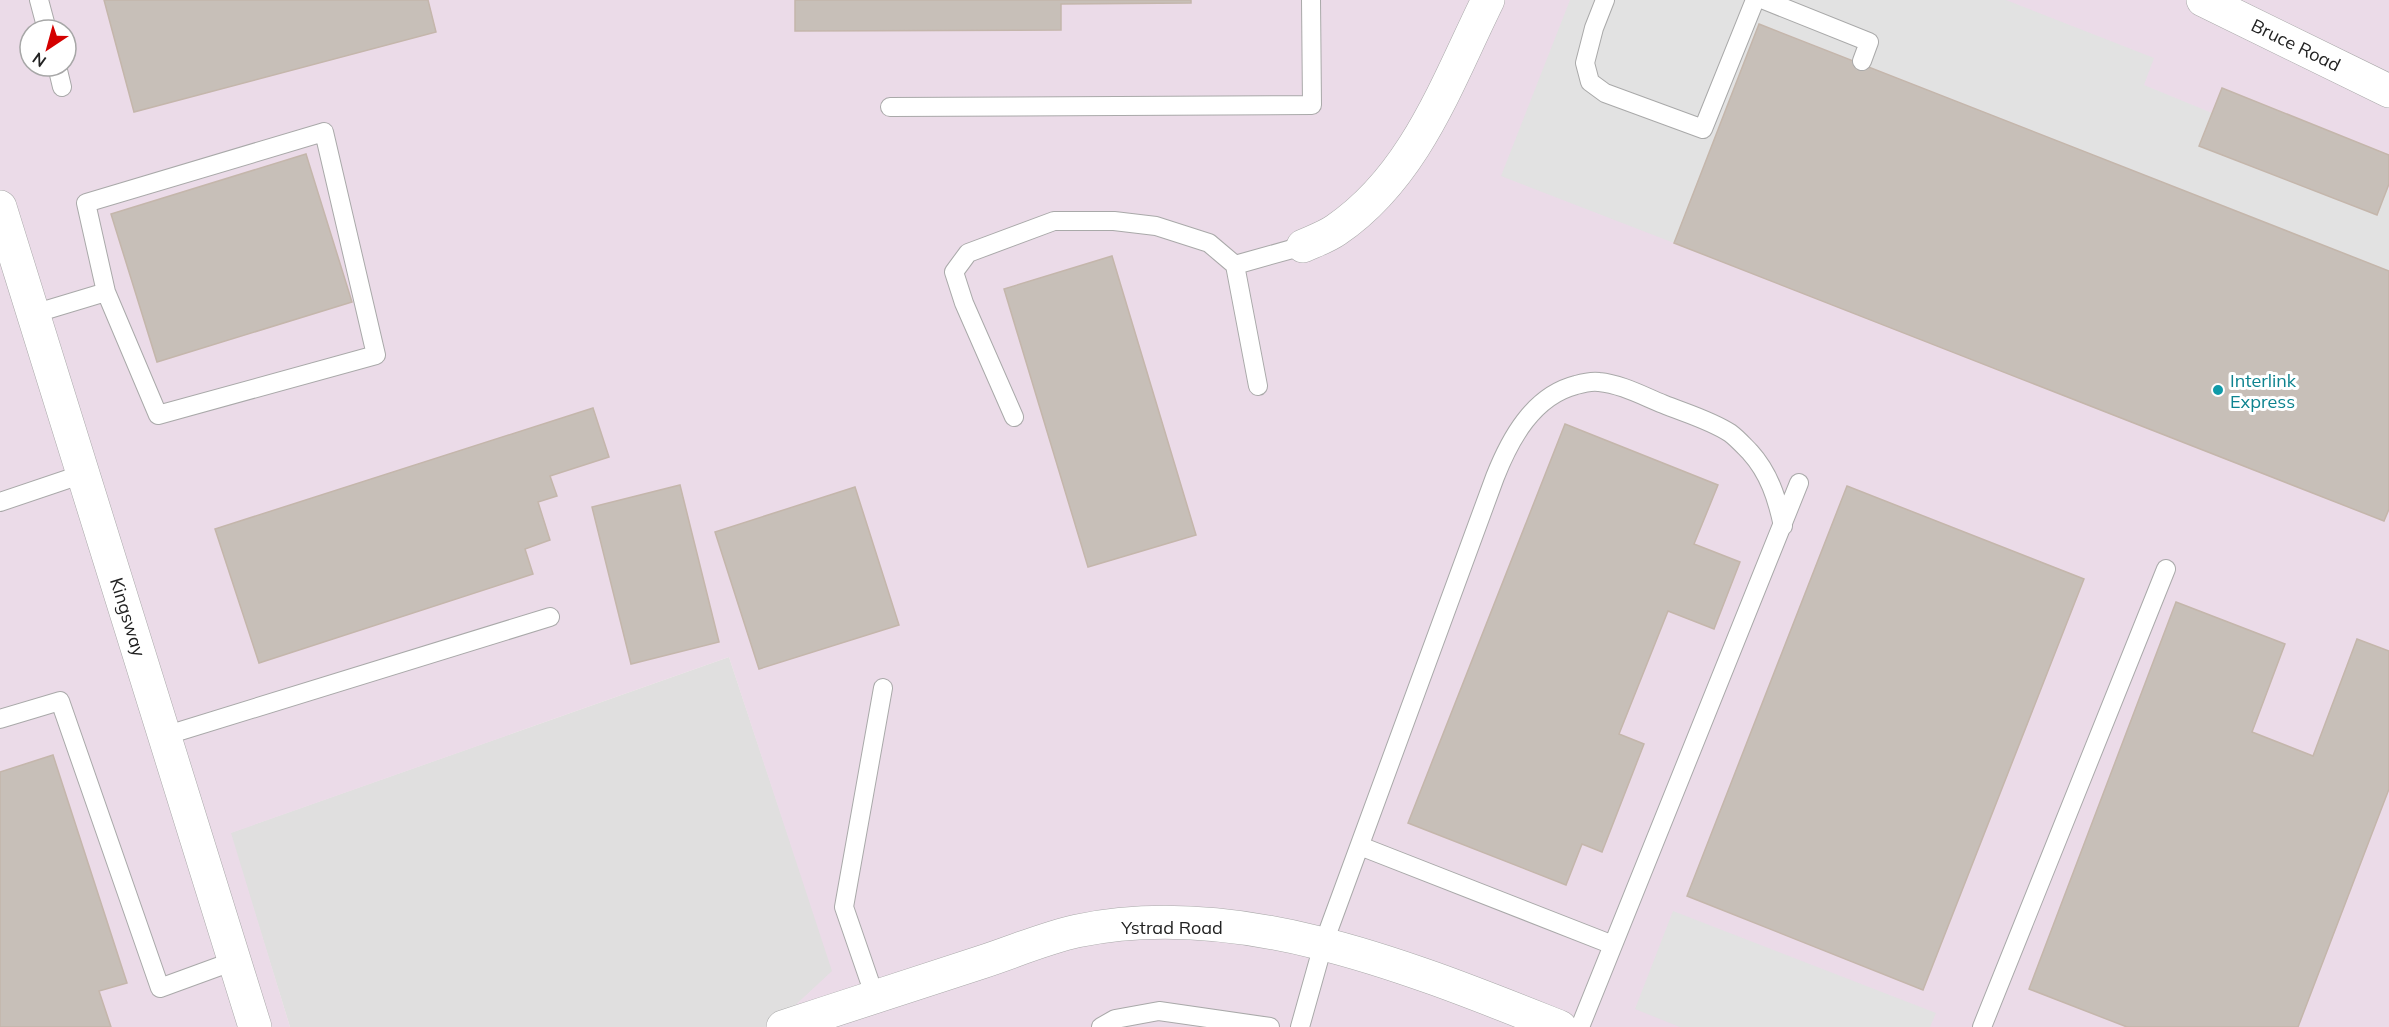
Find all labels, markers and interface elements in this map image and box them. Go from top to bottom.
street label: Bruce Road [2248,14,2344,76]
north arrow [18,18,78,78]
text: N [28,48,50,72]
place label: Interlink Express [2230,369,2297,413]
marker: Interlink Express [2211,383,2225,397]
street label: Kingsway [105,575,151,660]
street label: Ystrad Road [1120,916,1223,939]

